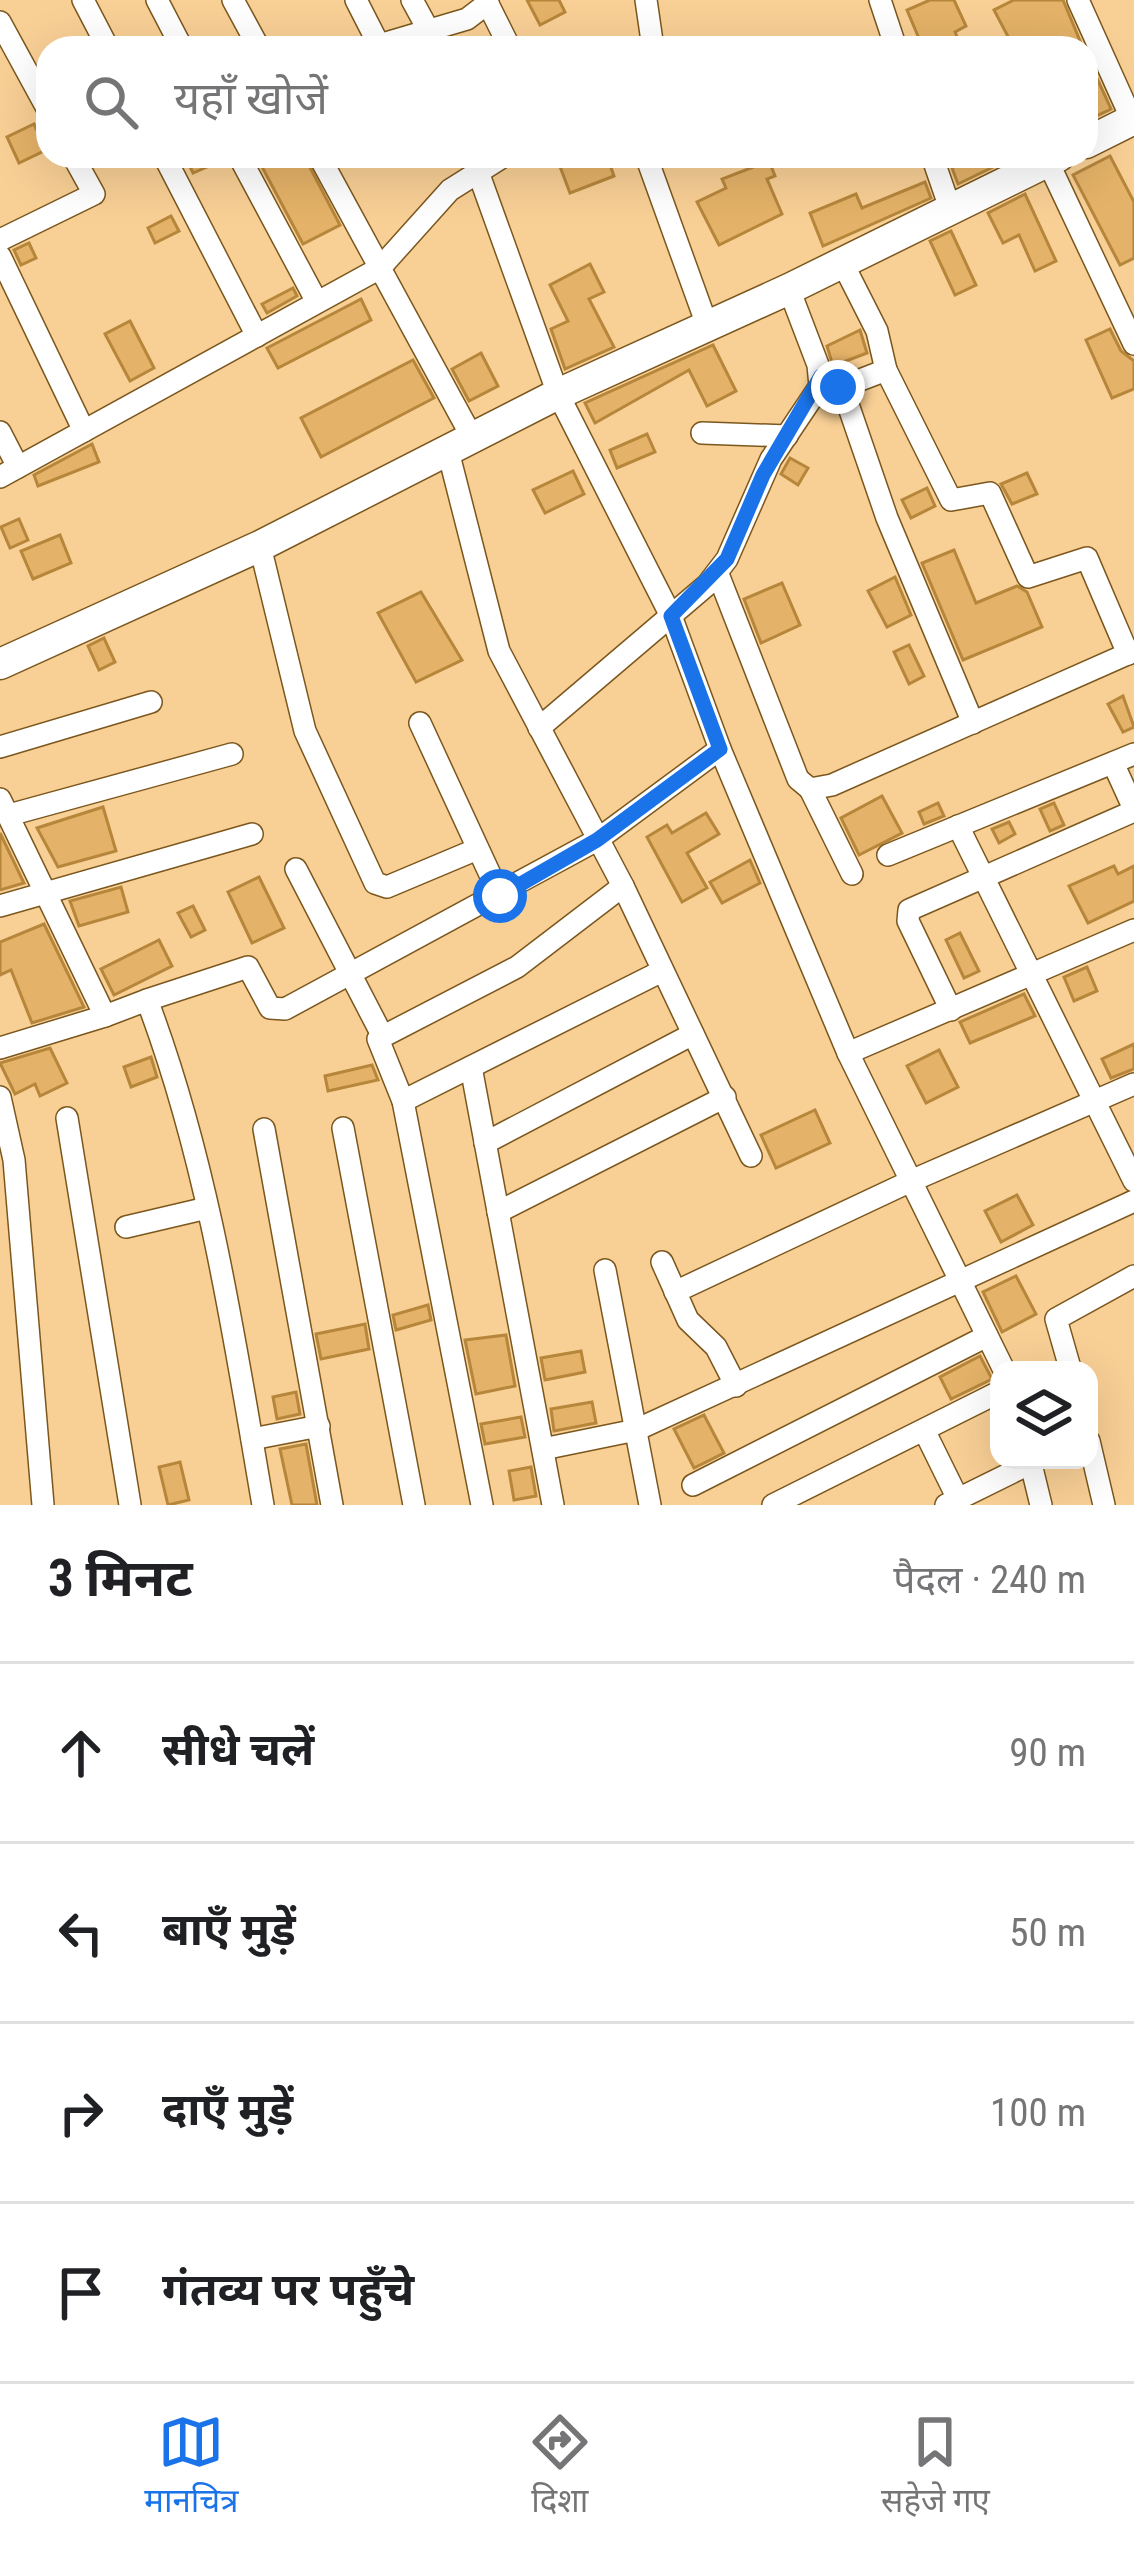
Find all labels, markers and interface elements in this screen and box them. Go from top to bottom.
search box [36,36,1098,168]
icon: search [78,69,144,135]
text: यहाँ खोजें [174,72,328,125]
route end [811,360,865,414]
route start [473,869,527,923]
map controls [990,1361,1098,1469]
button: layers [990,1361,1098,1469]
text: 3 मिनट [48,1549,193,1608]
text: पैदल · 240 m [893,1557,1086,1603]
icon: ahead [48,1720,114,1786]
text: सीधे चलें [162,1723,314,1776]
text: 90 m [1009,1730,1086,1776]
icon: left [48,1900,114,1966]
text: बाएँ मुड़ें [162,1903,296,1956]
text: 50 m [1009,1910,1086,1956]
icon: right [48,2080,114,2146]
text: दाएँ मुड़ें [162,2083,293,2136]
text: 100 m [990,2090,1086,2136]
icon: arrive [48,2260,114,2326]
text: गंतव्य पर पहुँचे [162,2263,414,2316]
tab: मानचित्र [144,2409,238,2525]
tab: दिशा [527,2409,593,2525]
tab: सहेजे गए [881,2409,990,2525]

